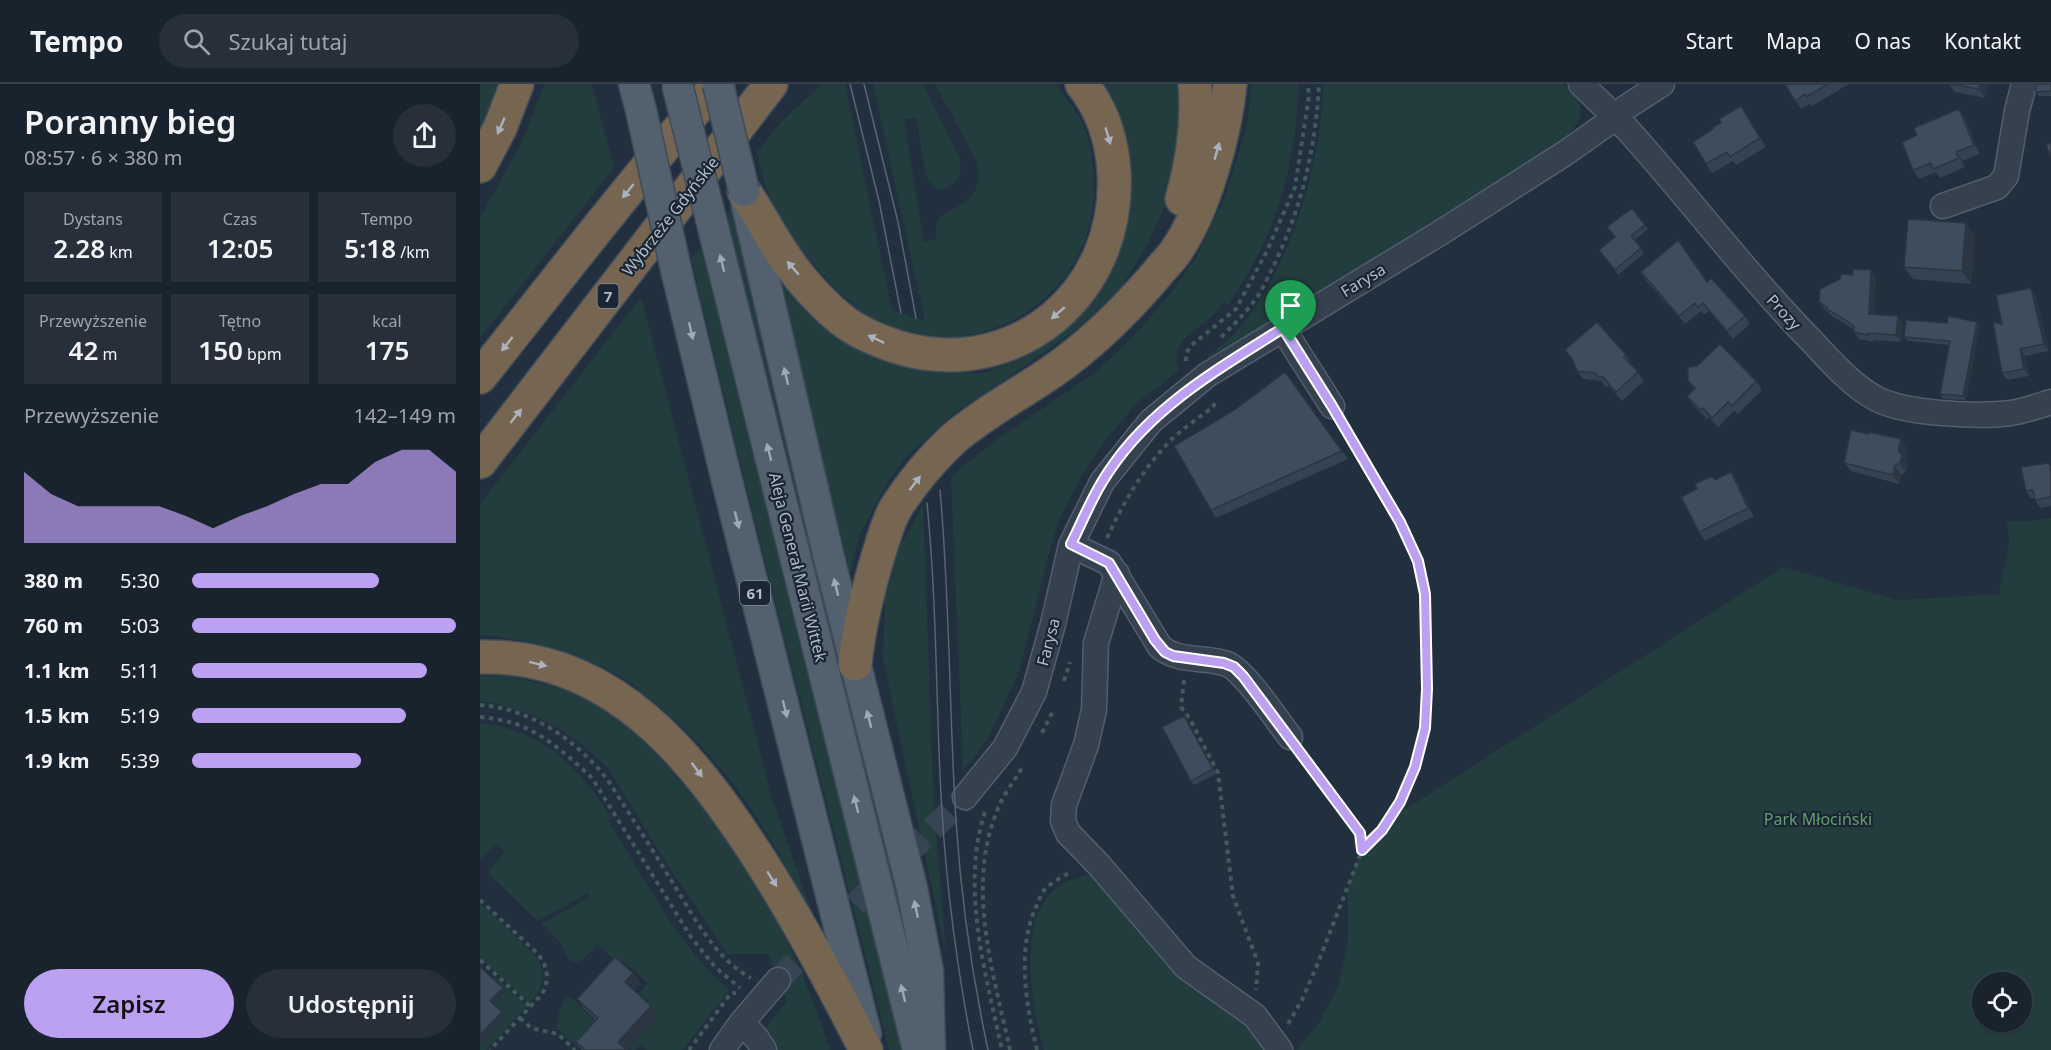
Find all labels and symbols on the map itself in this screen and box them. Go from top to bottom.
one-way arrow [496,117,505,134]
one-way arrow [1103,127,1113,145]
one-way arrow [1213,142,1222,160]
street label: Wybrzeże Gdyńskie [617,152,723,280]
one-way arrow [623,184,635,199]
one-way arrow [716,253,726,272]
street label: Farysa [1336,258,1390,302]
one-way arrow [787,261,800,276]
pin [1265,280,1316,342]
road number: 7 [598,284,618,308]
street label: Prozy [1762,289,1807,335]
one-way arrow [1050,306,1065,320]
one-way arrow [686,322,696,340]
one-way arrow [867,334,884,343]
one-way arrow [501,336,513,351]
one-way arrow [781,367,791,385]
one-way arrow [510,408,522,424]
one-way arrow [764,442,773,460]
street label: Aleja Generał Marii Wittek [764,470,832,664]
one-way arrow [908,476,920,491]
one-way arrow [732,511,742,530]
one-way arrow [830,577,840,596]
road number: 61 [740,581,770,605]
street label: Farysa [1031,616,1065,668]
one-way arrow [529,659,547,669]
one-way arrow [780,700,790,719]
one-way arrow [864,710,874,729]
one-way arrow [690,763,702,778]
one-way arrow [851,795,861,813]
park label: Park Młociński [1764,808,1872,830]
one-way arrow [766,871,777,887]
one-way arrow [911,899,921,918]
one-way arrow [898,984,908,1002]

